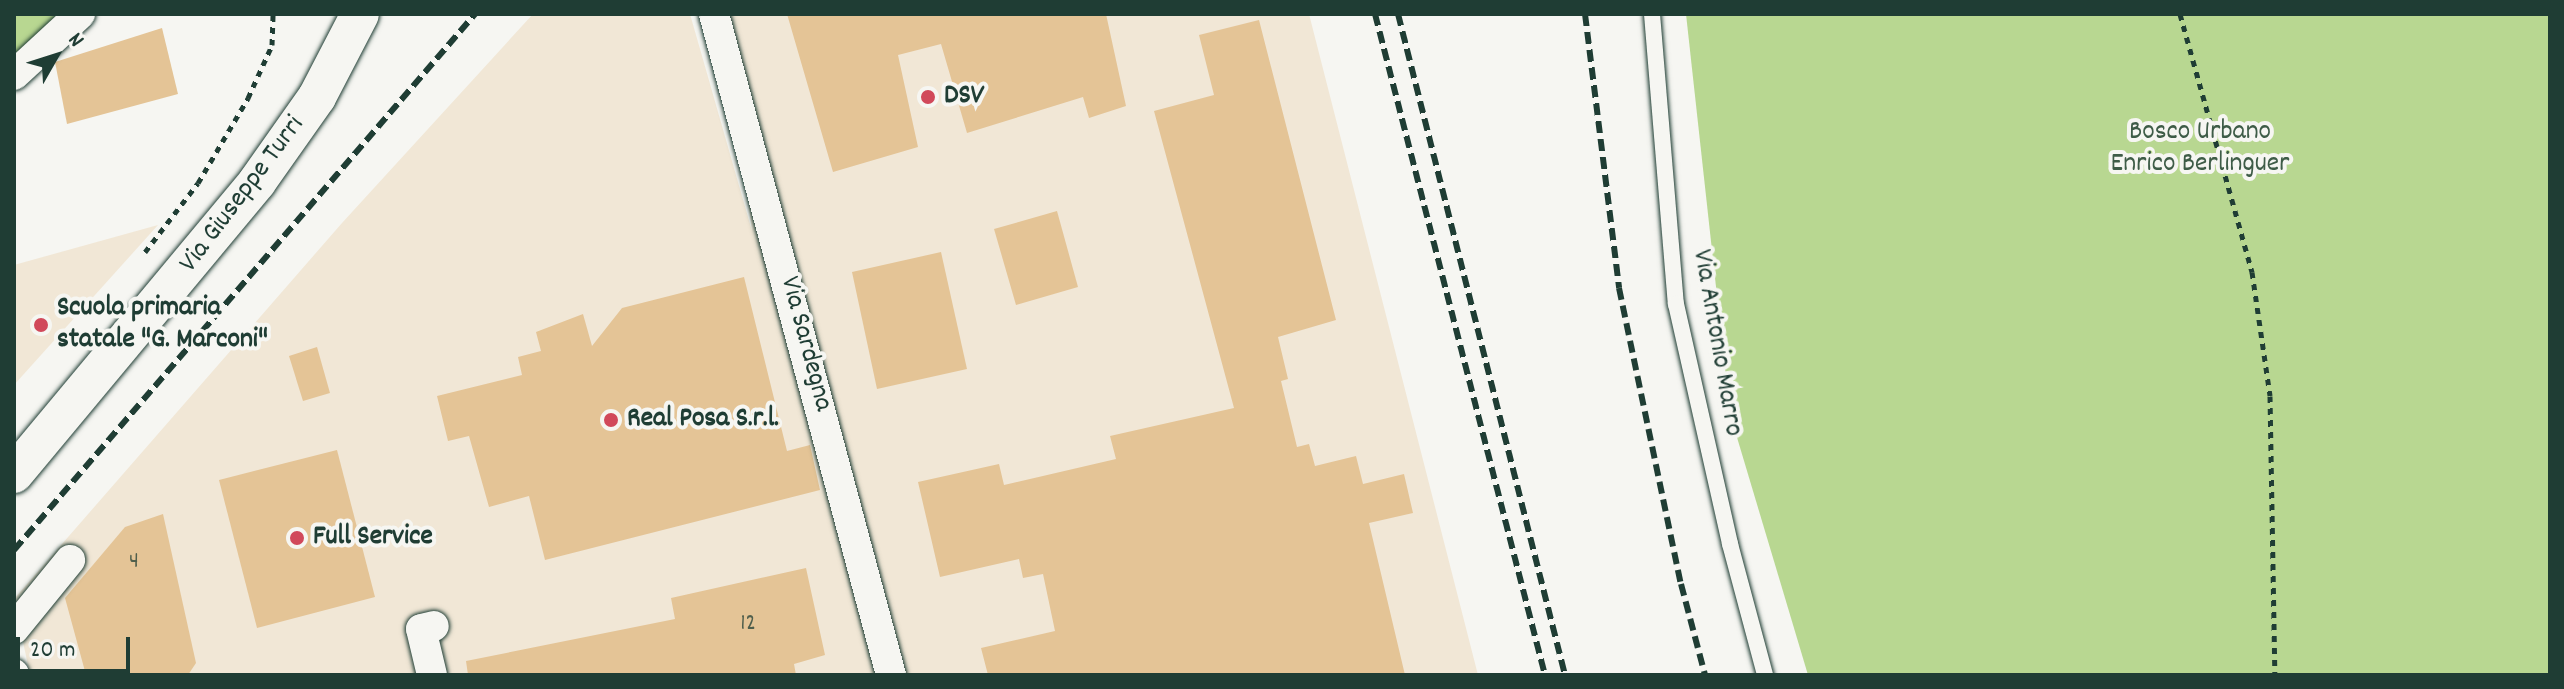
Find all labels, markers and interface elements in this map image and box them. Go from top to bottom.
north arrow [16,16,96,96]
text: N [60,27,91,55]
place label: DSV [944,80,984,114]
marker: DSV [919,88,937,106]
street label: Via Giuseppe Turri [173,110,313,280]
park label: Bosco Urbano Enrico Berlinguer [2110,116,2290,182]
street label: Via Antonio Marro [1683,247,1749,439]
street label: Via Sardegna [771,273,839,415]
place label: Scuola primaria statale "G. Marconi" [57,292,268,358]
marker: Scuola primaria statale "G. Marconi" [32,316,50,334]
place label: Real Posa S.r.l. [627,403,779,437]
marker: Real Posa S.r.l. [602,411,620,429]
place label: Full Service [313,521,433,555]
marker: Full Service [288,529,306,547]
house number: 4 [129,549,139,577]
house number: 12 [740,611,756,639]
scale bar [20,621,134,671]
text: 20 m [30,634,76,668]

